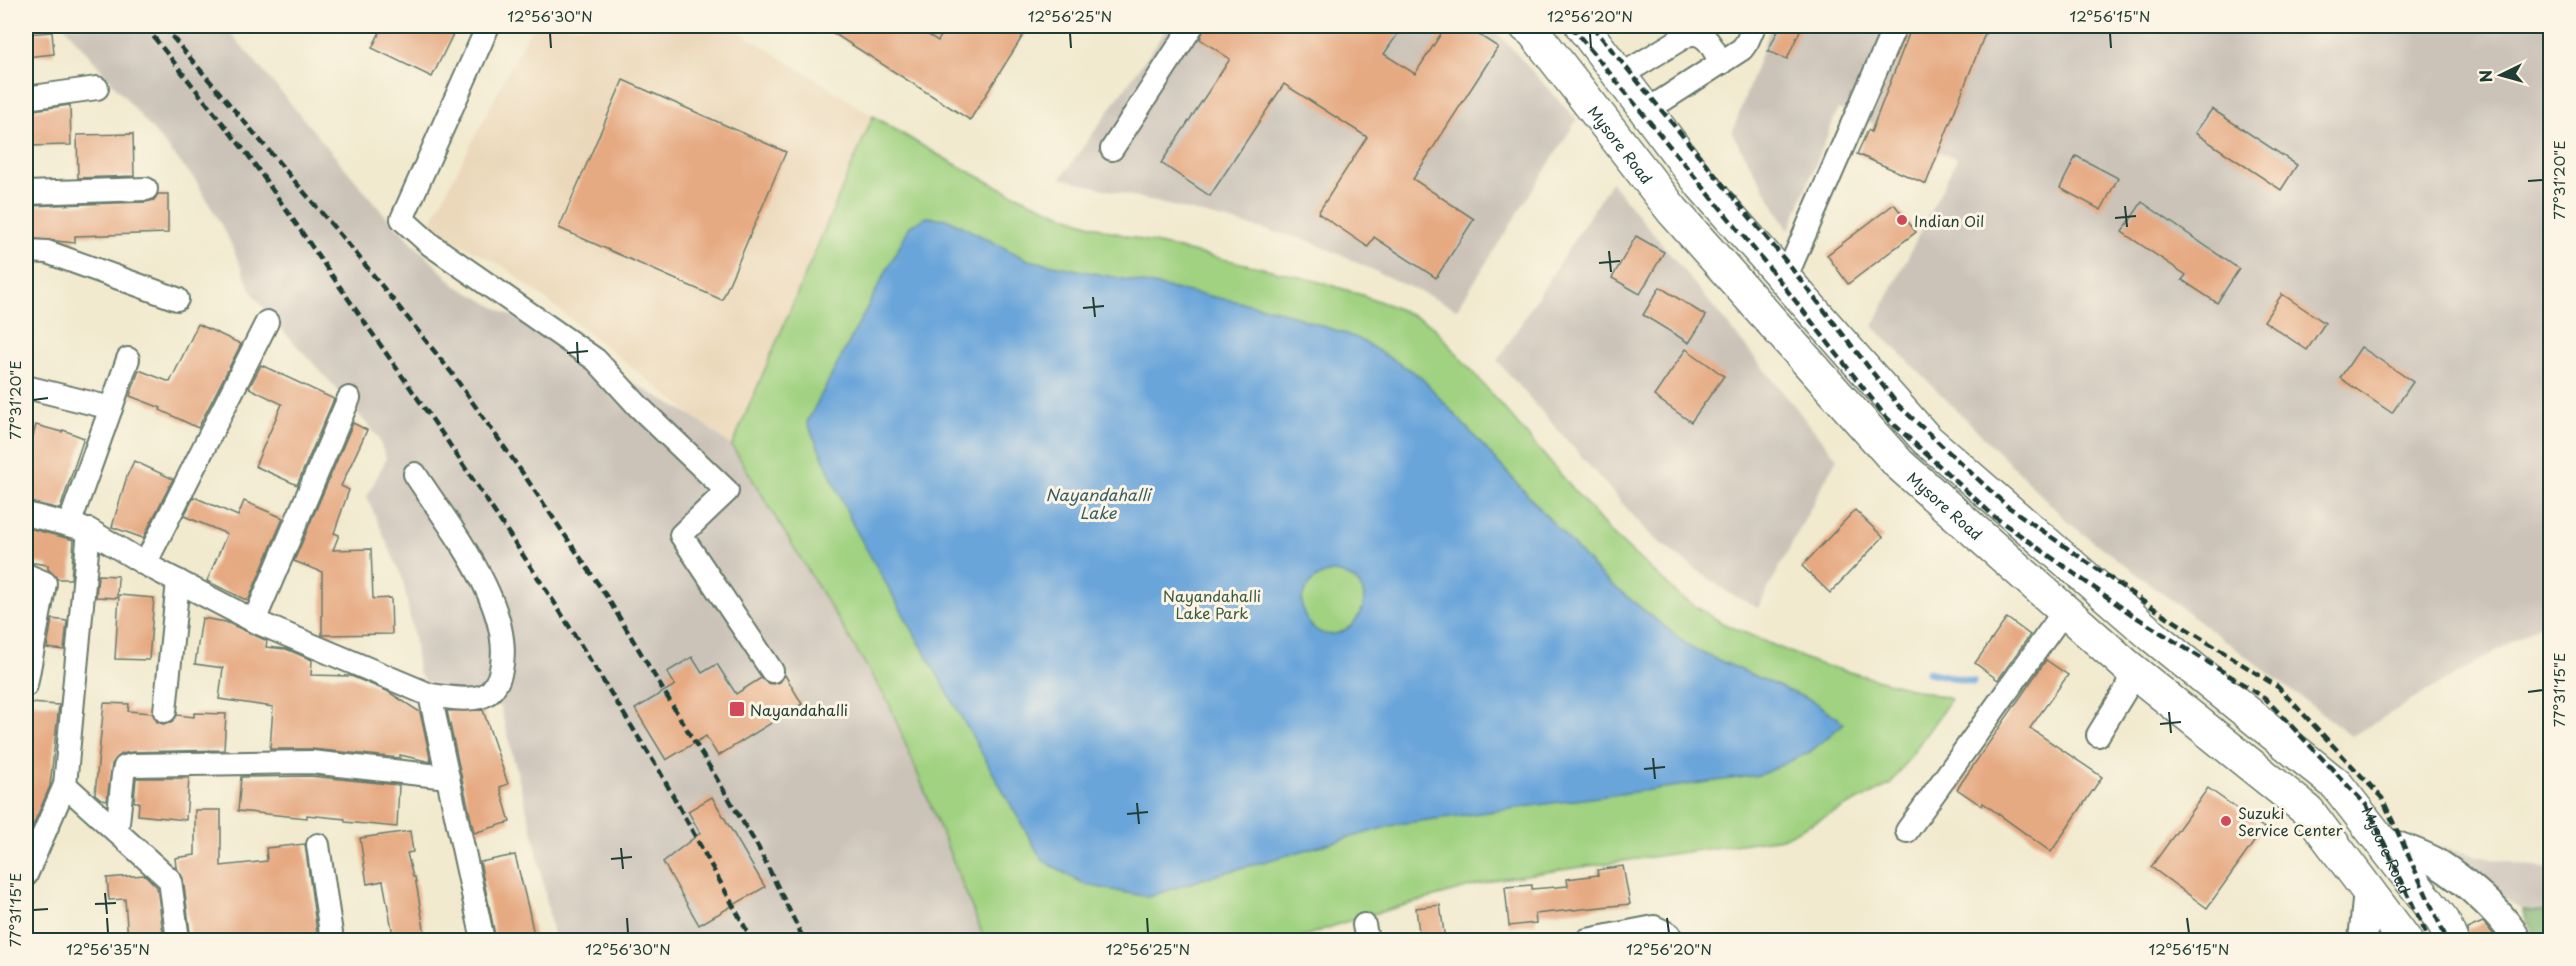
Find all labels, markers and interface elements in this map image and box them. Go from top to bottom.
text: 12°56'30"N [507,4,593,27]
text: 12°56'25"N [1028,4,1112,27]
text: 12°56'20"N [1547,4,1633,27]
text: 12°56'15"N [2069,4,2151,27]
north arrow [2471,45,2531,105]
text: N [2473,69,2498,84]
street label: Mysore Road [1583,100,1659,188]
text: 77°31'20"E [2547,140,2570,220]
place label: Indian Oil [1914,209,1984,232]
marker: Indian Oil [1895,213,1909,227]
text: 77°31'20"E [3,360,26,440]
street label: Mysore Road [1903,466,1988,545]
water label: Nayandahalli Lake [1046,482,1153,524]
park label: Nayandahalli Lake Park [1163,584,1261,624]
text: 77°31'15"E [2547,653,2570,727]
place label: Nayandahalli [750,698,848,721]
marker: Nayandahalli [728,700,746,718]
place label: Suzuki Service Center [2238,801,2343,841]
street label: Mysore Road [2357,802,2417,897]
marker: Suzuki Service Center [2219,814,2233,828]
text: 77°31'15"E [3,873,26,947]
text: 12°56'35"N [66,937,150,960]
text: 12°56'30"N [585,937,671,960]
text: 12°56'25"N [1106,937,1190,960]
text: 12°56'20"N [1626,937,1712,960]
text: 12°56'15"N [2148,937,2230,960]

